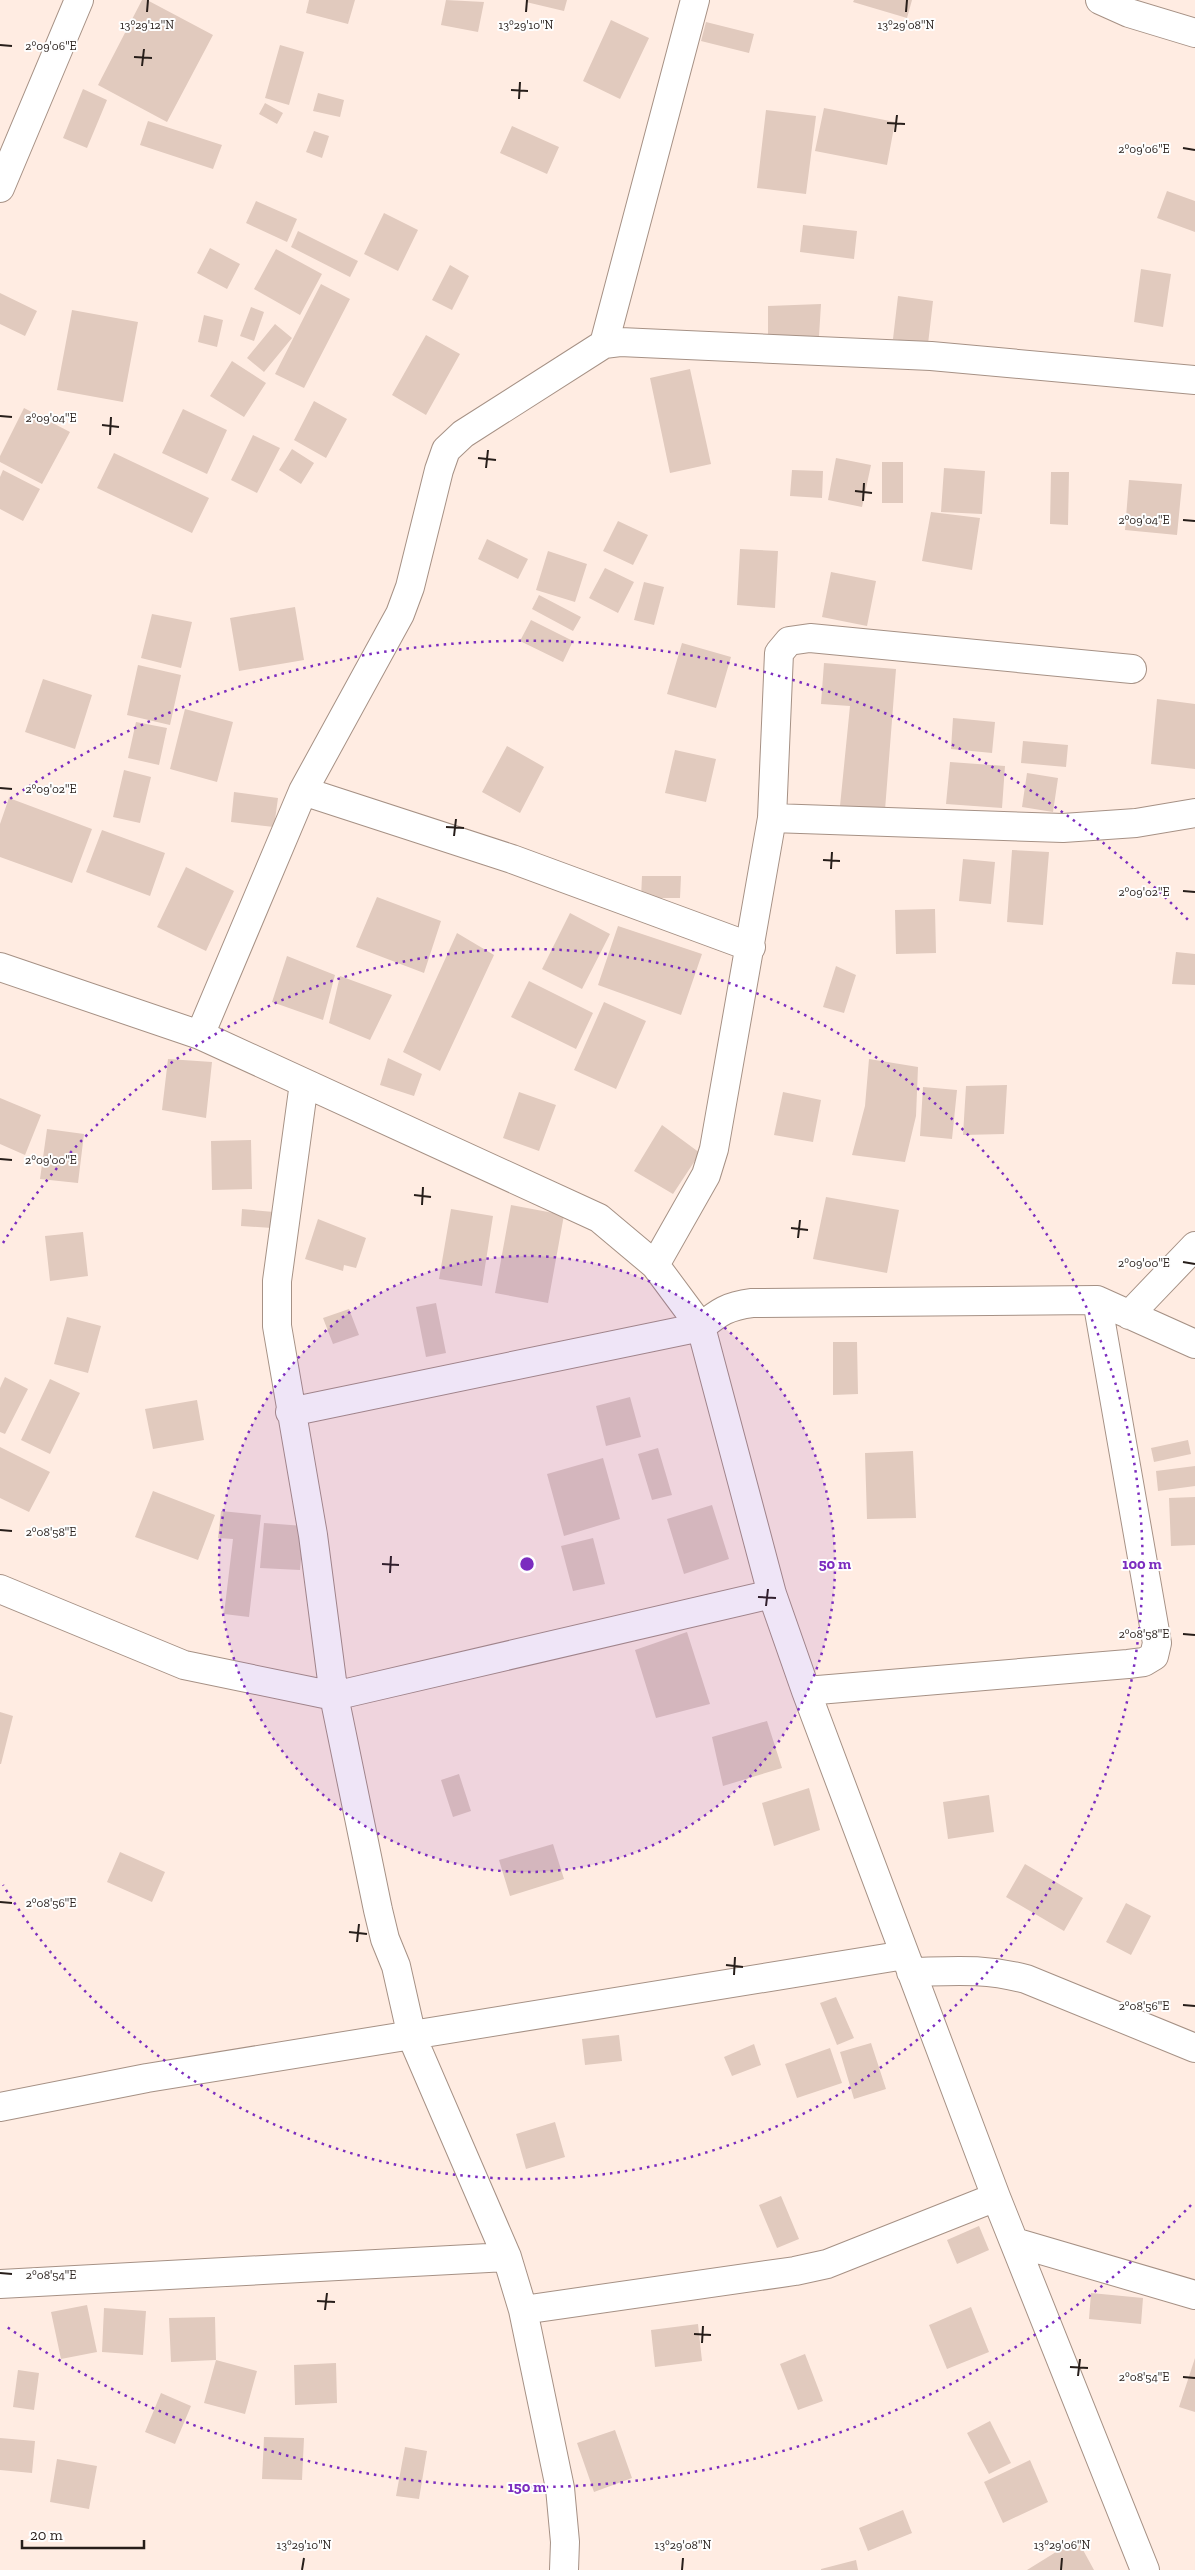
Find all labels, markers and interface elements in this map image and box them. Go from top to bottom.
text: 13°29'12"N [120,18,174,32]
text: 13°29'10"N [499,18,554,32]
text: 13°29'08"N [878,18,935,32]
text: 2°09'06"E [25,39,77,53]
text: 2°09'06"E [1118,142,1170,156]
text: 2°09'04"E [25,411,77,425]
text: 2°09'04"E [1118,513,1170,527]
text: 2°09'02"E [25,782,77,796]
text: 2°09'02"E [1118,885,1170,899]
text: 2°09'00"E [25,1153,77,1167]
text: 2°09'00"E [1118,1256,1170,1270]
text: 2°08'58"E [26,1525,76,1539]
centre of rings [518,1555,536,1573]
text: 50 m [819,1555,851,1573]
text: 100 m [1122,1555,1162,1573]
text: 2°08'58"E [1119,1627,1169,1641]
text: 2°08'56"E [26,1896,76,1910]
text: 2°08'56"E [1119,1999,1169,2013]
text: 2°08'54"E [26,2268,76,2282]
text: 2°08'54"E [1119,2370,1169,2384]
text: 150 m [508,2478,546,2496]
scale bar [22,2518,145,2550]
text: 20 m [30,2526,63,2544]
text: 13°29'10"N [277,2538,332,2552]
text: 13°29'08"N [655,2538,712,2552]
text: 13°29'06"N [1034,2538,1090,2552]

